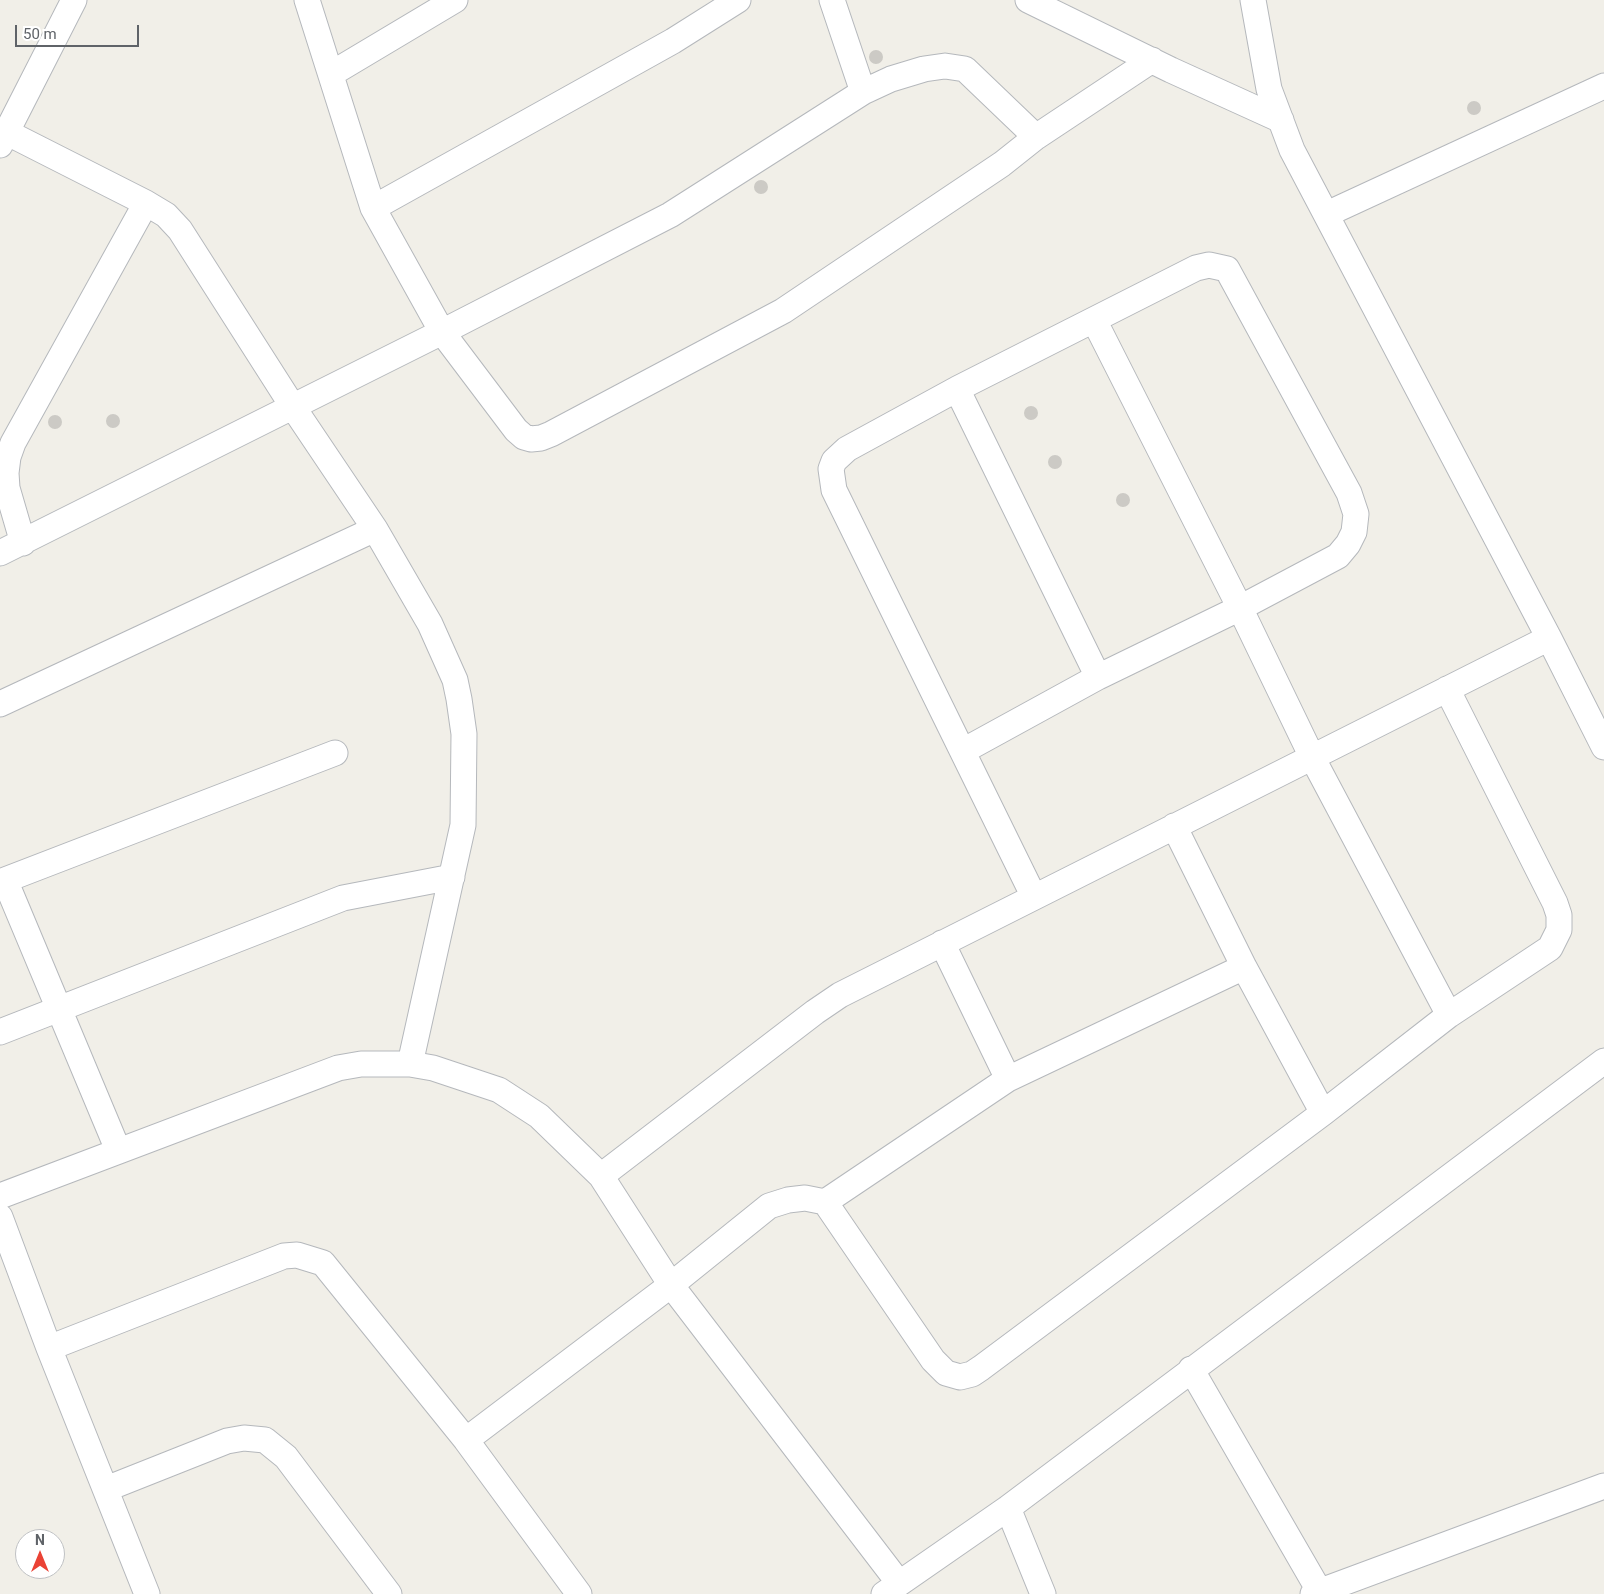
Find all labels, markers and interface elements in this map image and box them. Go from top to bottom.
scale bar [18,15,141,47]
text: 50 m [23,25,57,43]
north arrow [15,1529,65,1579]
text: N [35,1532,45,1548]

